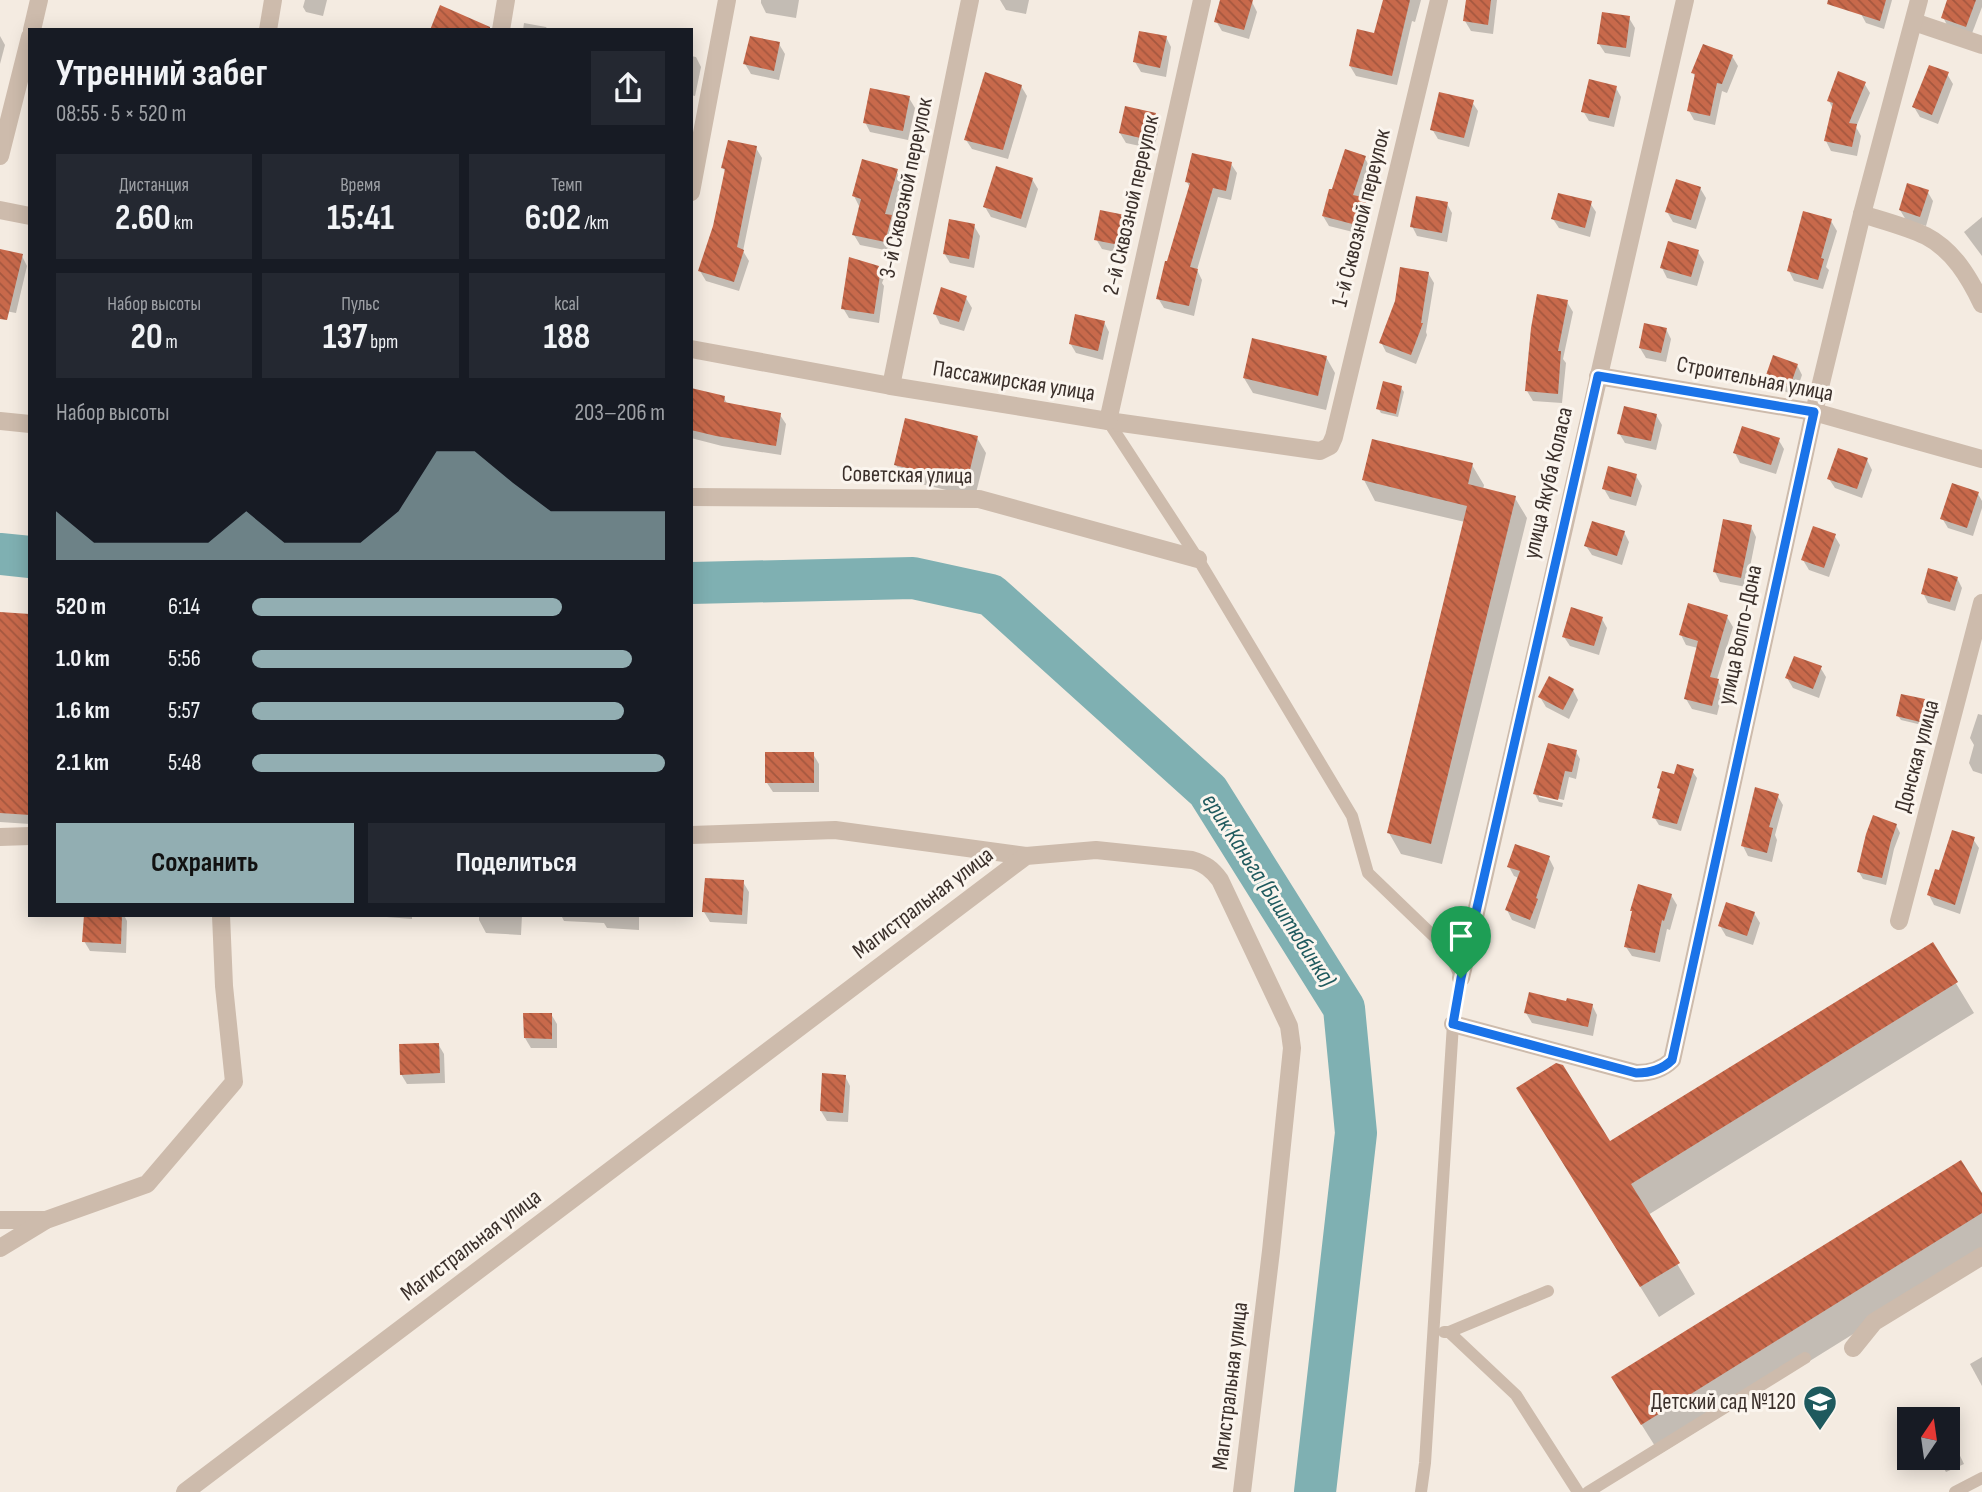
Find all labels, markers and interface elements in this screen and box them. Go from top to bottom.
text: Утренний забег [56,51,267,96]
button: share [591,51,665,125]
street label: 3-й Сквозной переулок [873,95,939,281]
text: 08:55 · 5 × 520 m [56,100,186,128]
street label: 2-й Сквозной переулок [1097,112,1165,298]
street label: 1-й Сквозной переулок [1325,126,1397,310]
text: Дистанция [119,174,189,197]
text: Время [340,174,381,197]
text: Темп [551,174,582,197]
text: 2.60 [115,197,171,240]
text: 15:41 [327,197,394,240]
text: 6:02 [525,197,581,240]
text: km [171,212,193,235]
text: /km [581,212,609,235]
text: Набор высоты [107,293,201,316]
text: Пульс [341,293,380,316]
text: kcal [554,293,579,316]
text: 20 [131,316,163,359]
text: 137 [323,316,367,359]
text: 188 [543,316,590,359]
text: m [163,331,178,354]
text: bpm [367,331,398,354]
street label: Строительная улица [1674,350,1836,408]
street label: Пассажирская улица [931,354,1097,408]
text: Набор высоты [56,399,169,427]
text: 203–206 m [575,399,665,427]
street label: улица Якуба Коласа [1517,404,1579,562]
street label: Советская улица [841,460,973,490]
street label: улица Волго-Дона [1712,562,1768,708]
text: 520 m [56,593,106,621]
text: 6:14 [168,593,200,621]
text: 1.0 km [56,645,110,673]
text: 5:56 [168,645,201,673]
text: 1.6 km [56,697,110,725]
text: 5:57 [168,697,200,725]
street label: Донская улица [1889,697,1945,815]
text: 2.1 km [56,749,109,777]
text: 5:48 [168,749,201,777]
water label: ерик Каньга (Биштюбинка) [1196,788,1343,993]
button: Сохранить [56,823,354,903]
button: Поделиться [368,823,665,903]
street label: Магистральная улица [847,841,999,965]
pin [1431,906,1491,978]
icon: arrive [1442,917,1480,955]
street label: Магистральная улица [395,1183,547,1307]
street label: Магистральная улица [1206,1300,1254,1472]
school or university icon: Детский сад №120 [1801,1383,1839,1432]
place label: Детский сад №120 [1651,1388,1796,1416]
north arrow [1897,1407,1960,1470]
map controls [1897,1407,1960,1470]

